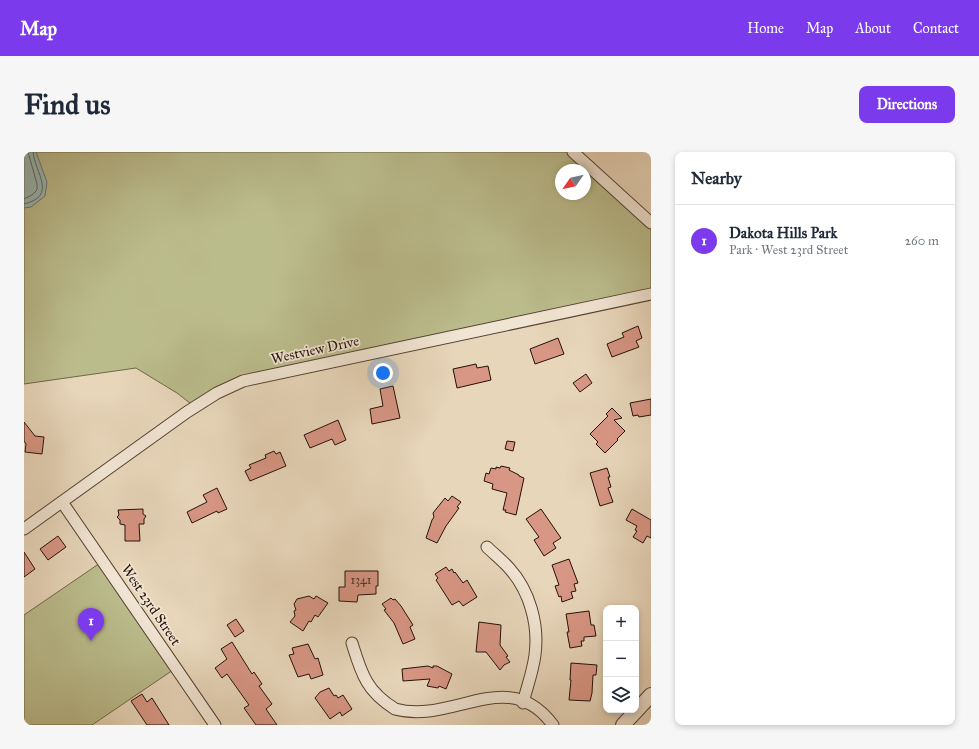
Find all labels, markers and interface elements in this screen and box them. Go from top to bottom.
text: Map [20,17,57,40]
text: Home [747,20,784,37]
text: Map [806,20,833,37]
text: About [855,20,891,37]
text: Contact [913,20,959,37]
button: Directions [859,86,955,123]
text: Find us [24,87,110,122]
north arrow [555,164,591,200]
text: Nearby [691,168,742,189]
text: Dakota Hills Park [729,224,838,242]
text: 1 [701,233,707,249]
text: 260 m [905,233,939,249]
text: Park · West 23rd Street [729,242,848,258]
street label: Westview Drive [269,332,361,368]
your location [373,363,393,383]
street label: West 23rd Street [118,561,184,649]
house number: 1341 [351,573,372,587]
map controls [603,605,639,713]
button: + [603,605,639,641]
pin: 1 [78,608,104,641]
button: − [603,641,639,677]
button: layers [603,677,639,713]

